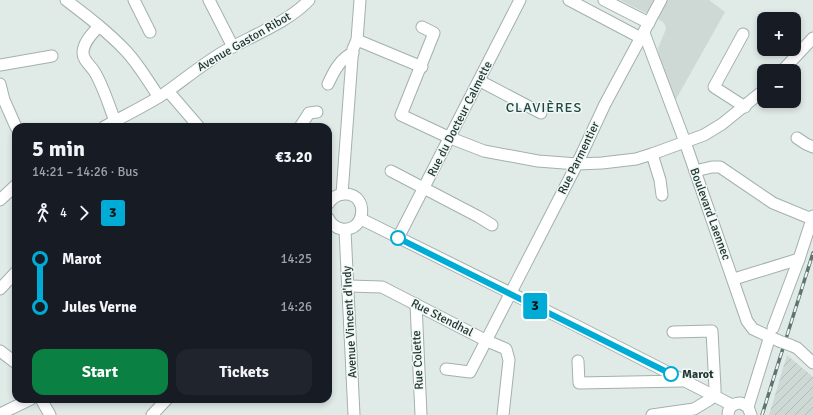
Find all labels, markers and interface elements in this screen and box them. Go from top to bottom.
street label: Avenue Gaston Ribot [194,9,294,75]
map controls [757,12,801,108]
button: + [757,12,801,56]
street label: Rue du Docteur Calmette [424,59,496,179]
button: − [757,64,801,108]
district label: CLAVIÈRES [506,99,582,116]
street label: Rue Parmentier [555,119,603,197]
text: 5 min [32,135,85,162]
text: €3.20 [275,148,312,166]
text: 14:21 – 14:26 · Bus [32,164,138,180]
street label: Boulevard Laennec [686,166,734,263]
icon: walk [32,202,54,224]
icon: forward [73,202,95,224]
text: 3 [109,204,117,221]
text: 4 [60,205,67,221]
unlabelled marker [390,230,406,246]
text: Marot [62,250,101,268]
text: 14:25 [280,251,312,267]
street label: Avenue Vincent d'Indy [340,265,360,379]
line badge: 3 [522,293,548,319]
street label: Rue Stendhal [408,296,476,340]
text: 3 [531,297,539,314]
text: Jules Verne [62,298,137,316]
text: 14:26 [280,299,312,315]
street label: Rue Colette [409,330,427,390]
button: Start [32,349,168,395]
button: Tickets [176,349,312,395]
marker: Marot [663,366,679,382]
place label: Marot [682,367,714,382]

